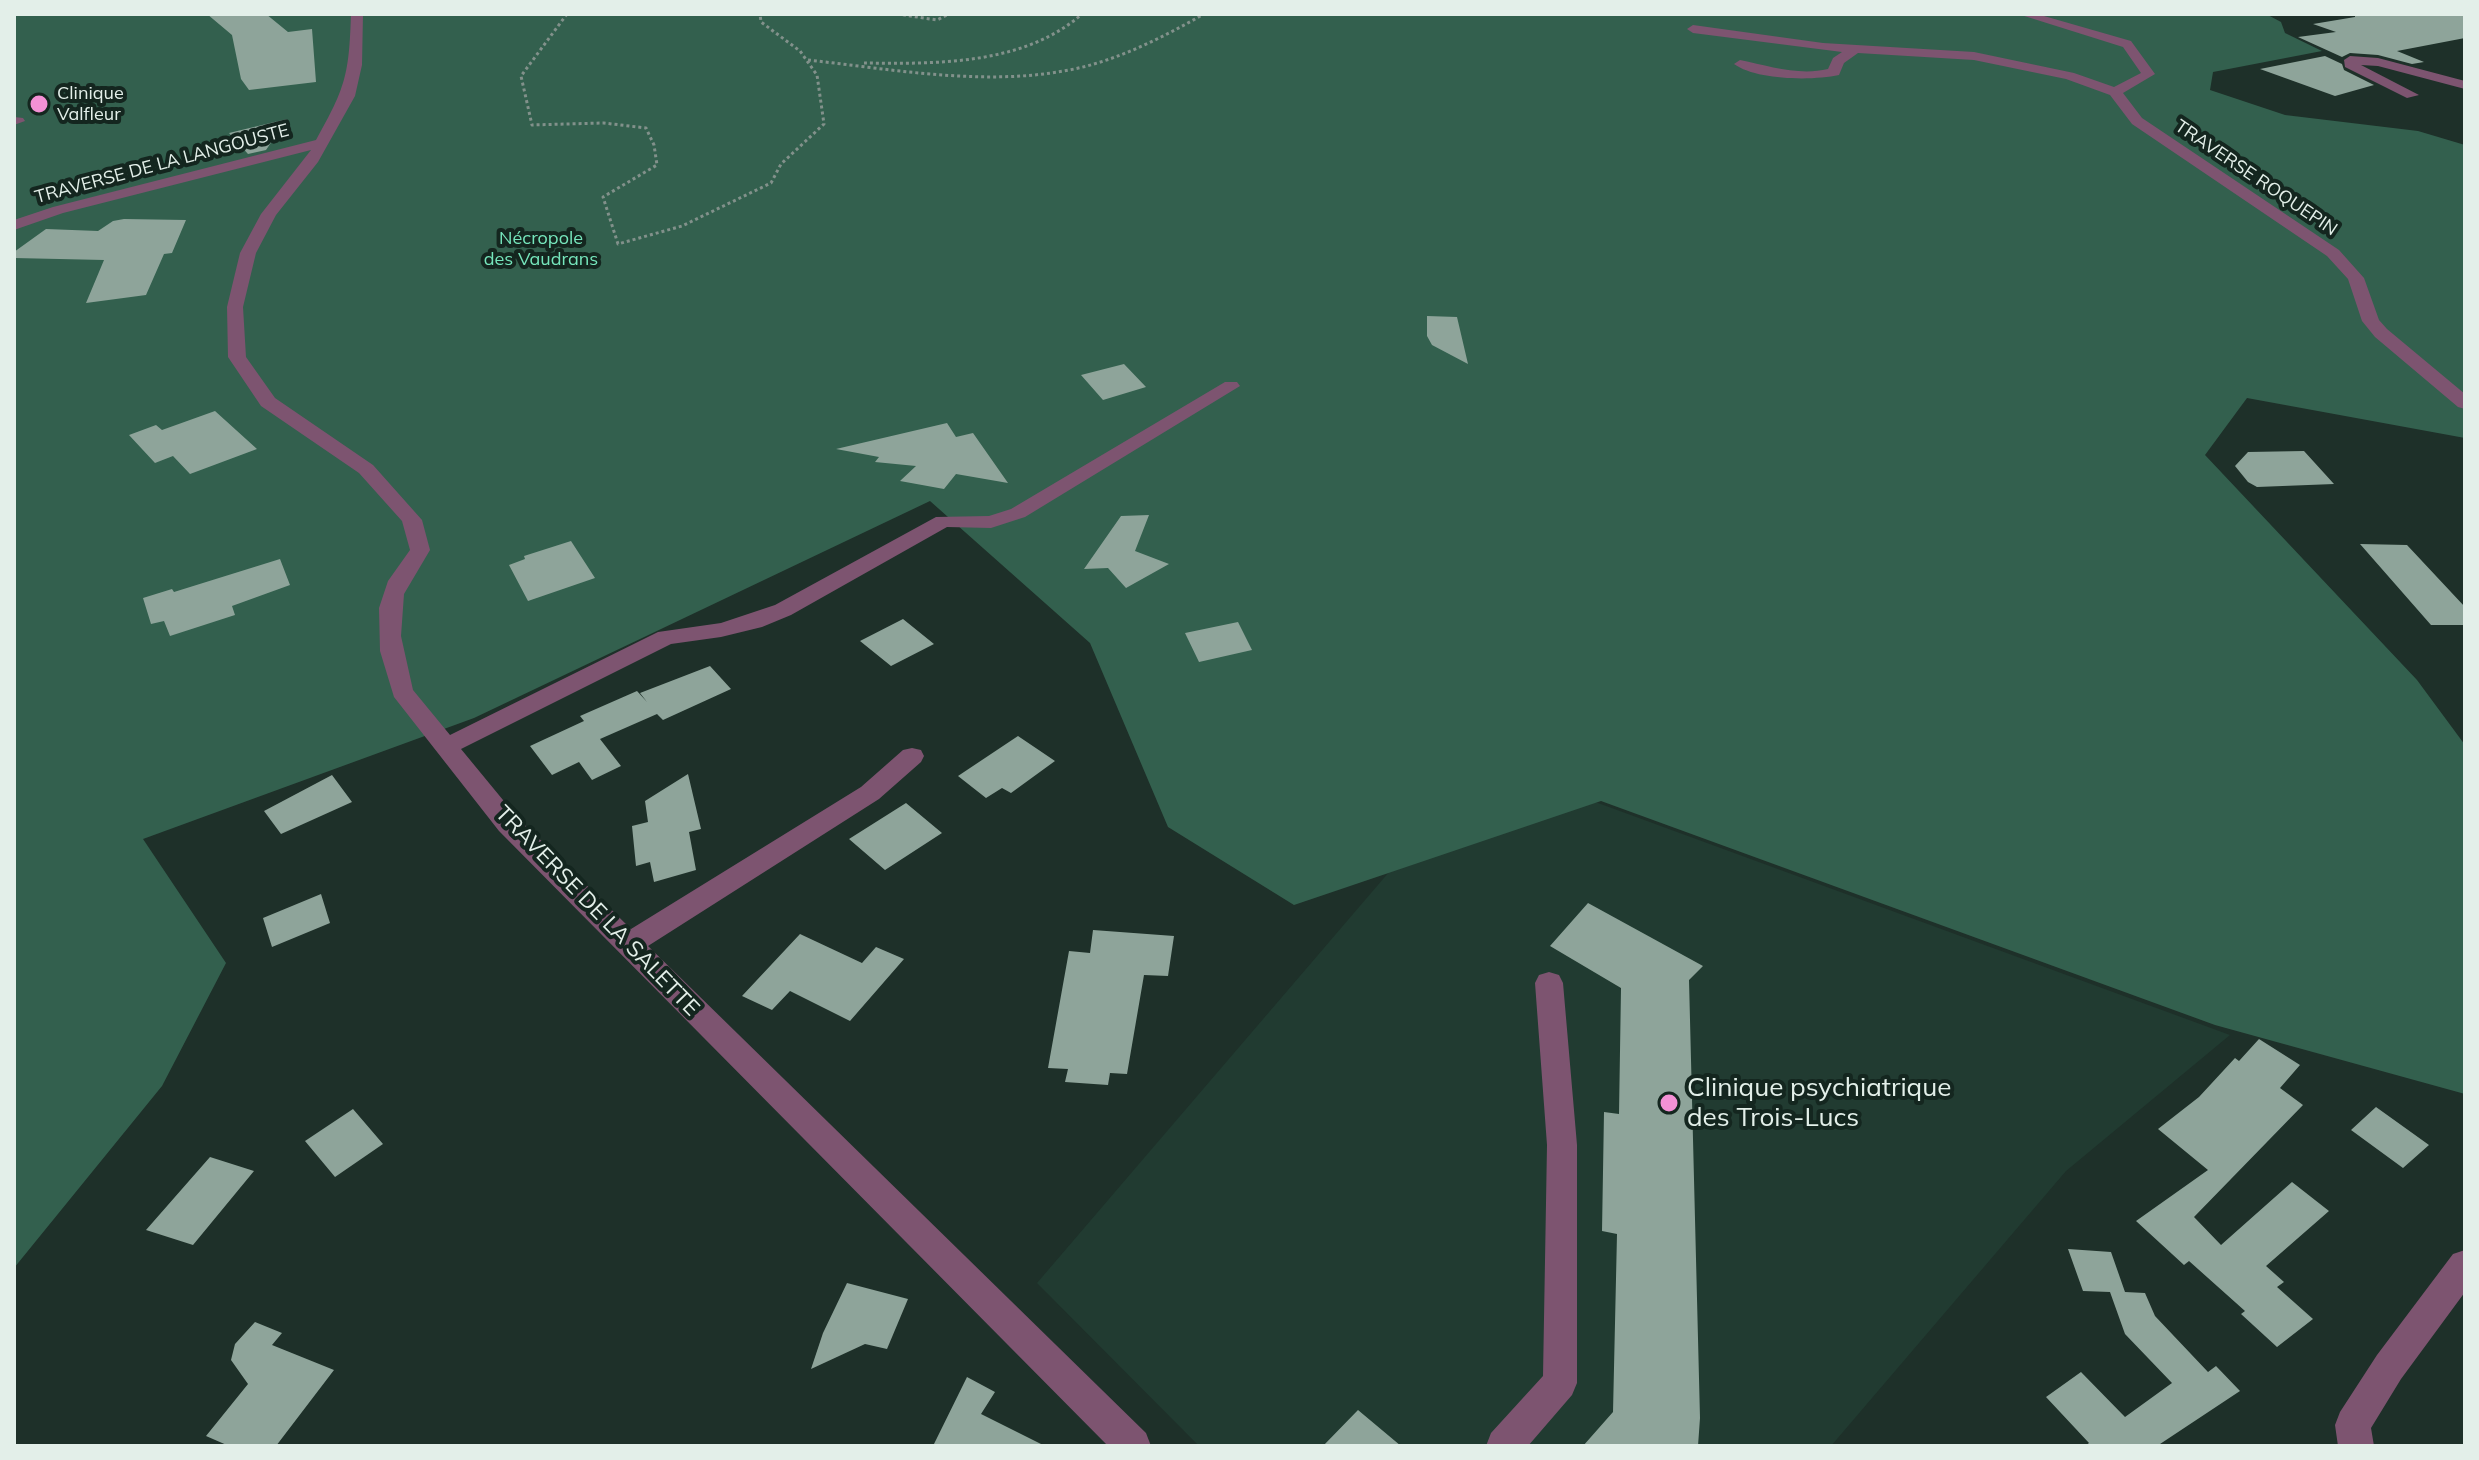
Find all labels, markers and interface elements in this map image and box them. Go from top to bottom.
place label: Clinique Valfleur [57,83,124,126]
marker: Clinique Valfleur [28,93,50,115]
street label: TRAVERSE ROQUEPIN [2171,116,2341,240]
street label: TRAVERSE DE LA LANGOUSTE [33,120,291,208]
park label: Nécropole des Vaudrans [484,228,598,270]
street label: TRAVERSE DE LA SALETTE [490,800,704,1022]
place label: Clinique psychiatrique des Trois-Lucs [1687,1072,1951,1134]
marker: Clinique psychiatrique des Trois-Lucs [1658,1092,1680,1114]

